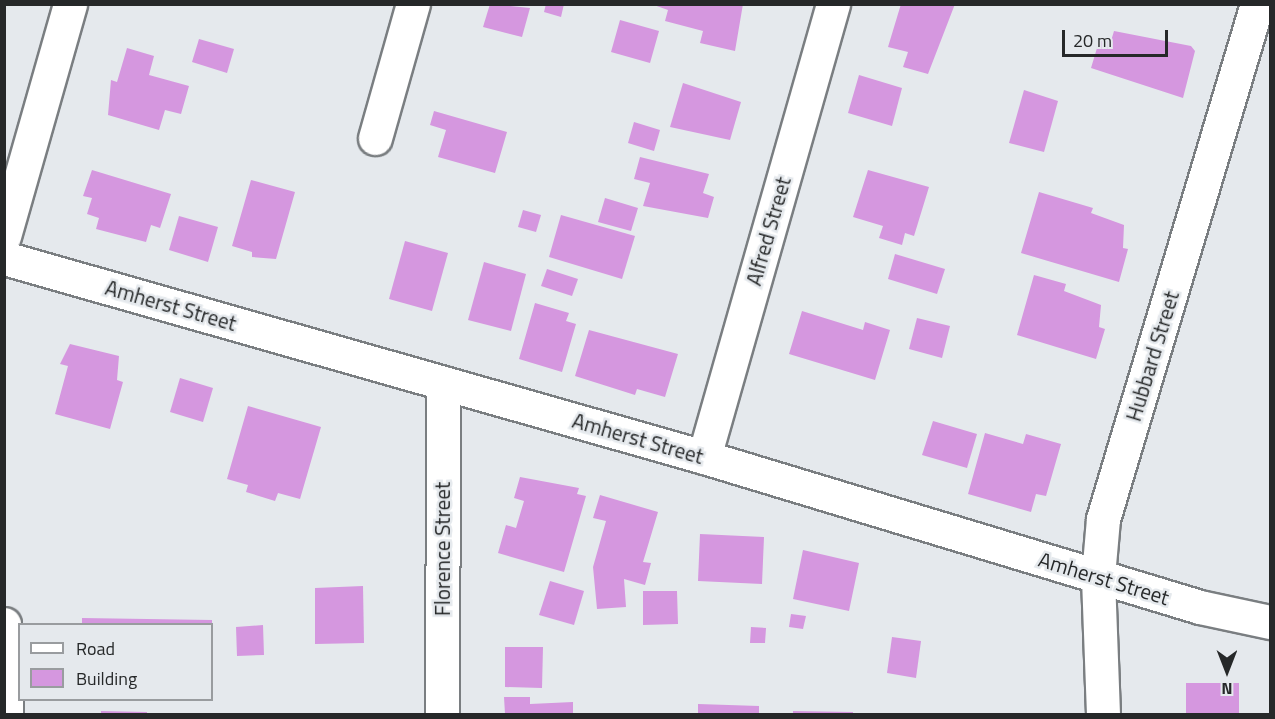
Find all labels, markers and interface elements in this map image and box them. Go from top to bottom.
scale bar [1065,18,1172,56]
text: 20 m [1073,27,1112,54]
street label: Alfred Street [740,174,796,288]
street label: Amherst Street [103,274,239,336]
street label: Hubbard Street [1120,288,1184,424]
street label: Amherst Street [570,407,706,469]
street label: Florence Street [429,482,455,616]
street label: Amherst Street [1036,546,1172,610]
legend [18,623,213,701]
text: Road [76,635,115,662]
north arrow [1197,641,1257,701]
text: Building [76,665,137,692]
text: N [1221,677,1233,701]

